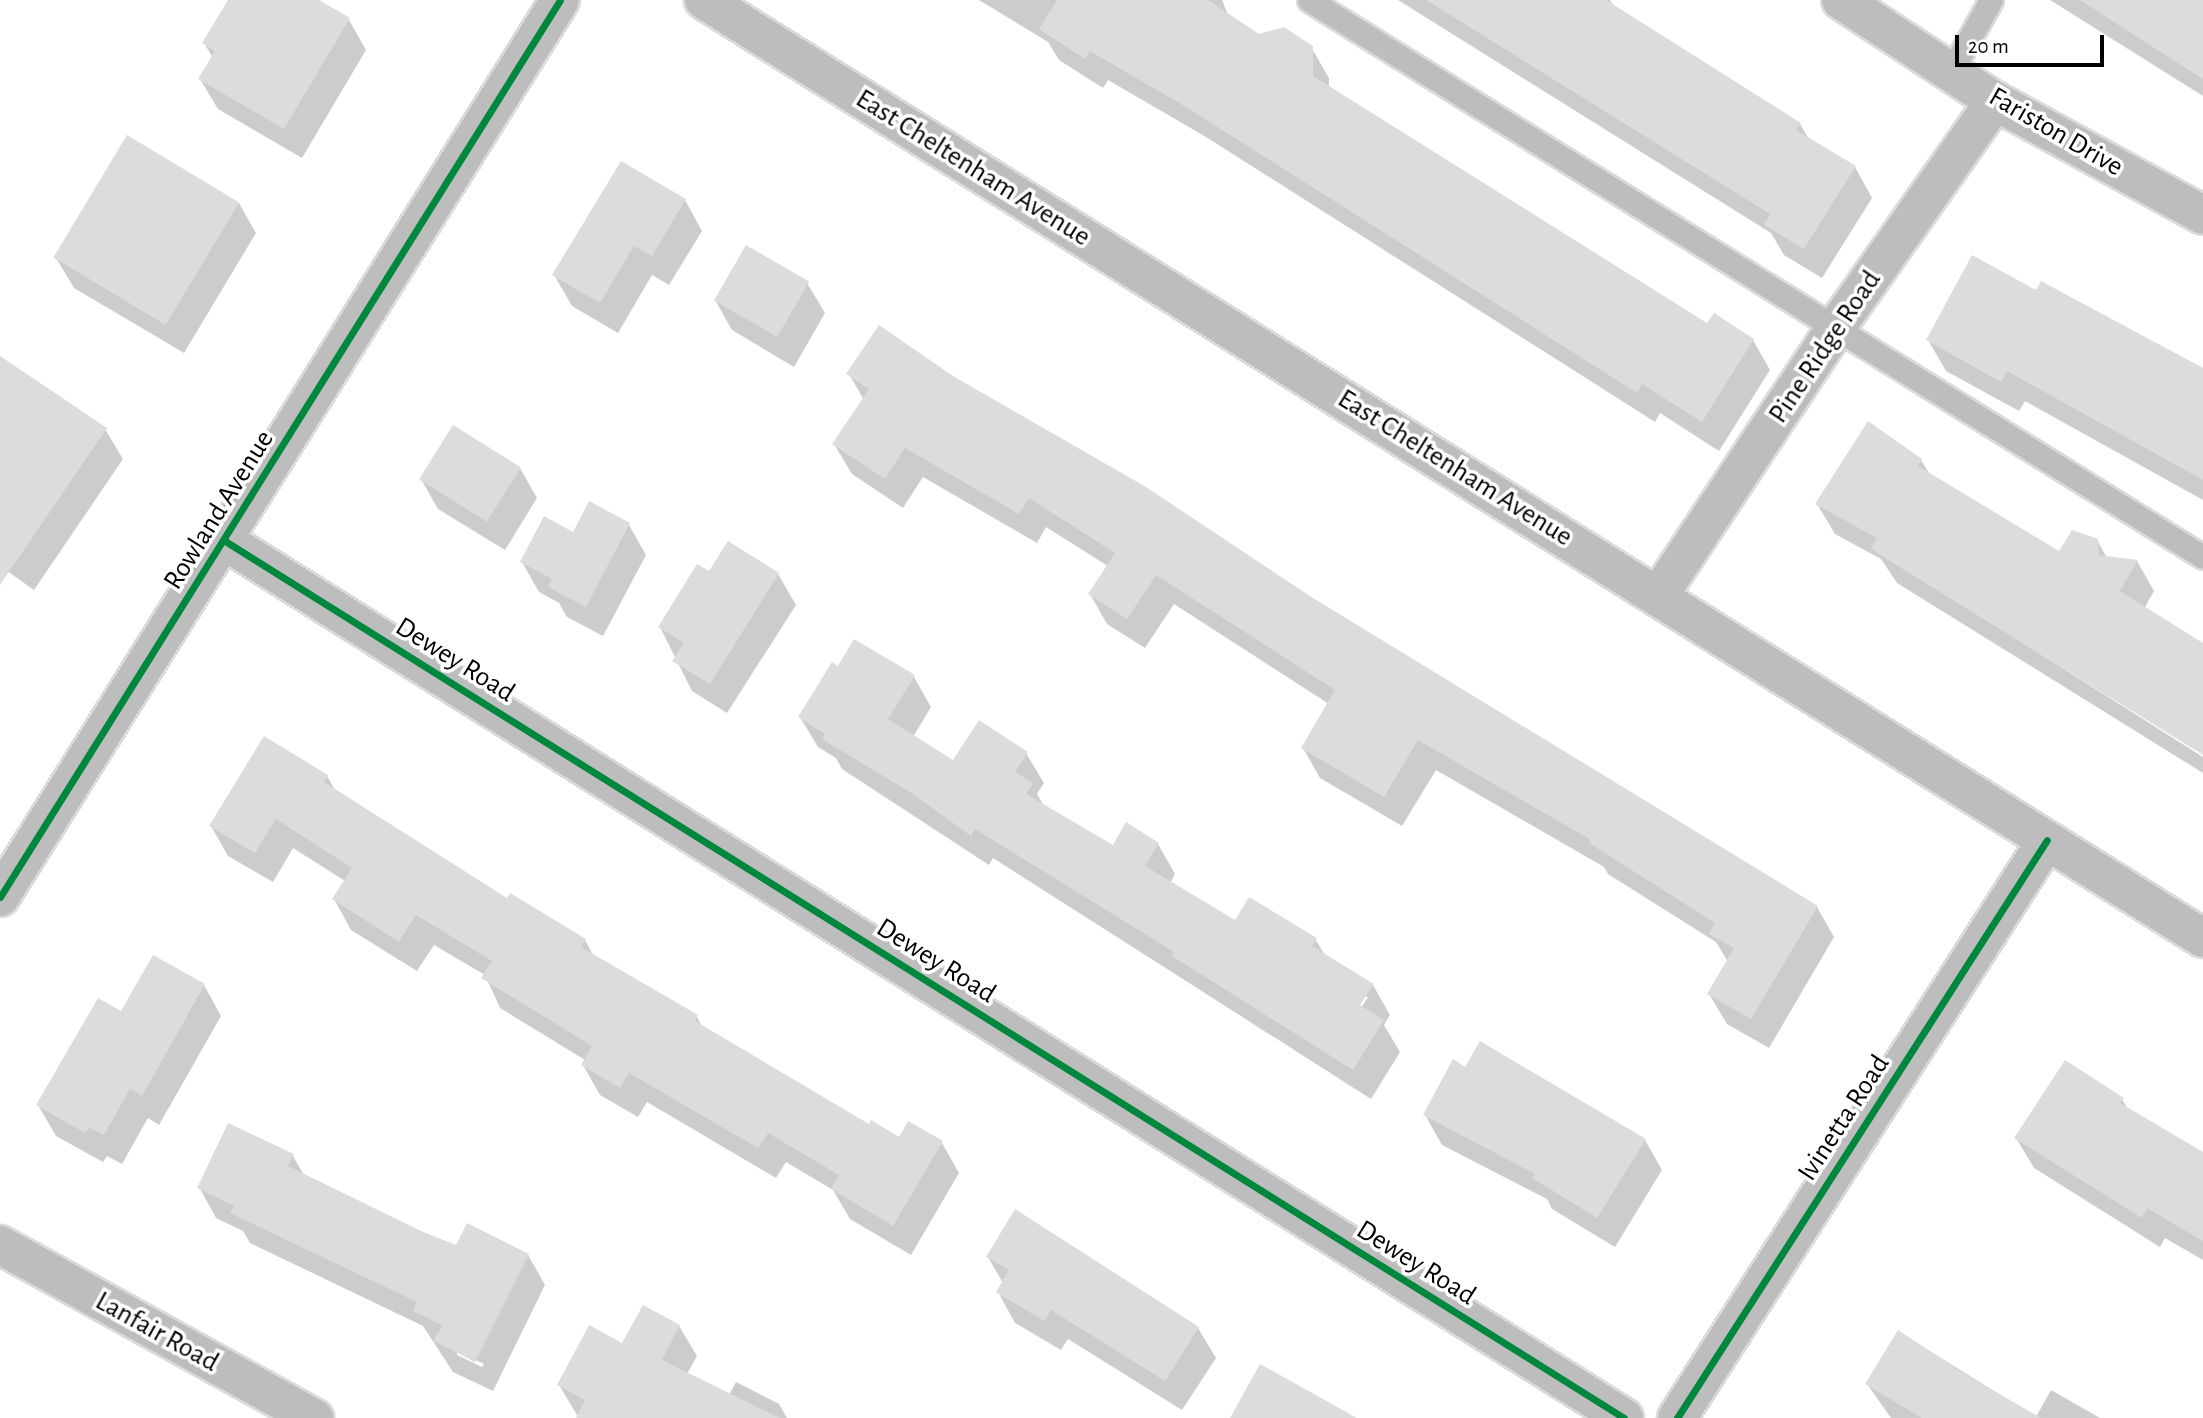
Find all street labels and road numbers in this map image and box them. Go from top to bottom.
street label: Fariston Drive [1983,80,2129,184]
street label: East Cheltenham Avenue [849,82,1097,254]
street label: Pine Ridge Road [1762,264,1888,430]
street label: East Cheltenham Avenue [1331,382,1579,554]
street label: Rowland Avenue [157,424,281,596]
street label: Dewey Road [389,610,521,710]
street label: Dewey Road [870,911,1002,1011]
street label: Ivinetta Road [1791,1049,1897,1187]
street label: Dewey Road [1350,1213,1482,1313]
street label: Lanfair Road [89,1284,225,1380]

